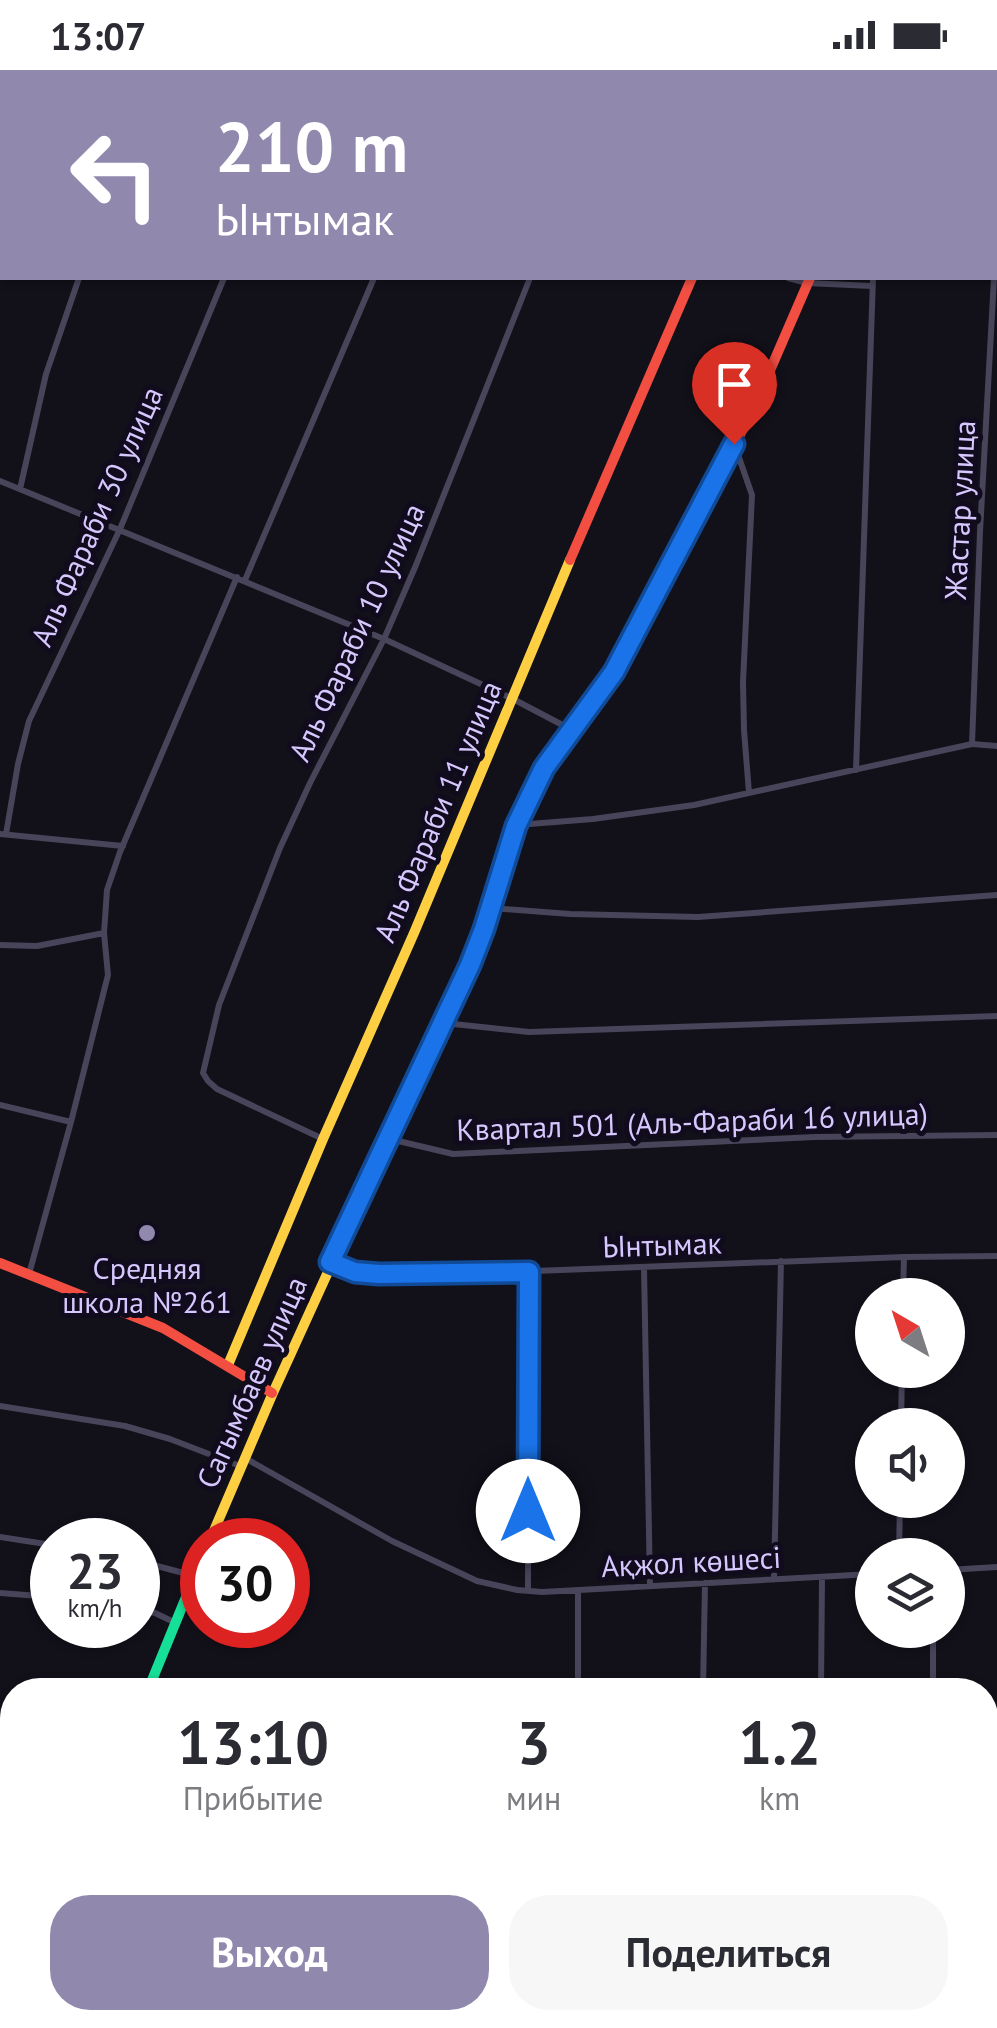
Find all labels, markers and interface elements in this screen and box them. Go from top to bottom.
text: 13:07 [50,11,146,60]
text: 210 m [215,101,408,191]
icon: left [50,110,180,240]
text: Ынтымак [215,189,394,247]
pin [692,342,777,445]
icon: arrive [707,357,762,412]
street label: Аль Фараби 30 улица [21,380,171,652]
street label: Жастар улица [935,419,983,602]
street label: Аль Фараби 10 улица [279,497,433,767]
street label: Аль Фараби 11 улица [364,674,510,948]
street label: Квартал 501 (Аль-Фараби 16 улица) [456,1093,928,1149]
marker: Средняя школа №261 [136,1222,158,1244]
street label: Ынтымак [602,1222,723,1266]
place label: Средняя школа №261 [62,1248,232,1321]
street label: Сагымбаев улица [187,1270,315,1494]
north arrow [855,1278,965,1388]
map controls [855,1278,965,1648]
button: sound [855,1408,965,1518]
position arrow [476,1459,580,1563]
speed limit sign: 30 [180,1518,310,1648]
street label: Ақжол көшесі [600,1537,782,1585]
text: 23 [67,1538,123,1603]
button: layers [855,1538,965,1648]
text: km/h [68,1592,122,1624]
text: 13:10 [177,1703,329,1781]
text: 3 [517,1703,551,1781]
text: 1.2 [738,1703,821,1781]
text: Прибытие [183,1777,323,1819]
text: мин [506,1777,561,1819]
text: km [759,1777,800,1819]
button: Выход [50,1895,489,2010]
button: Поделиться [509,1895,948,2010]

